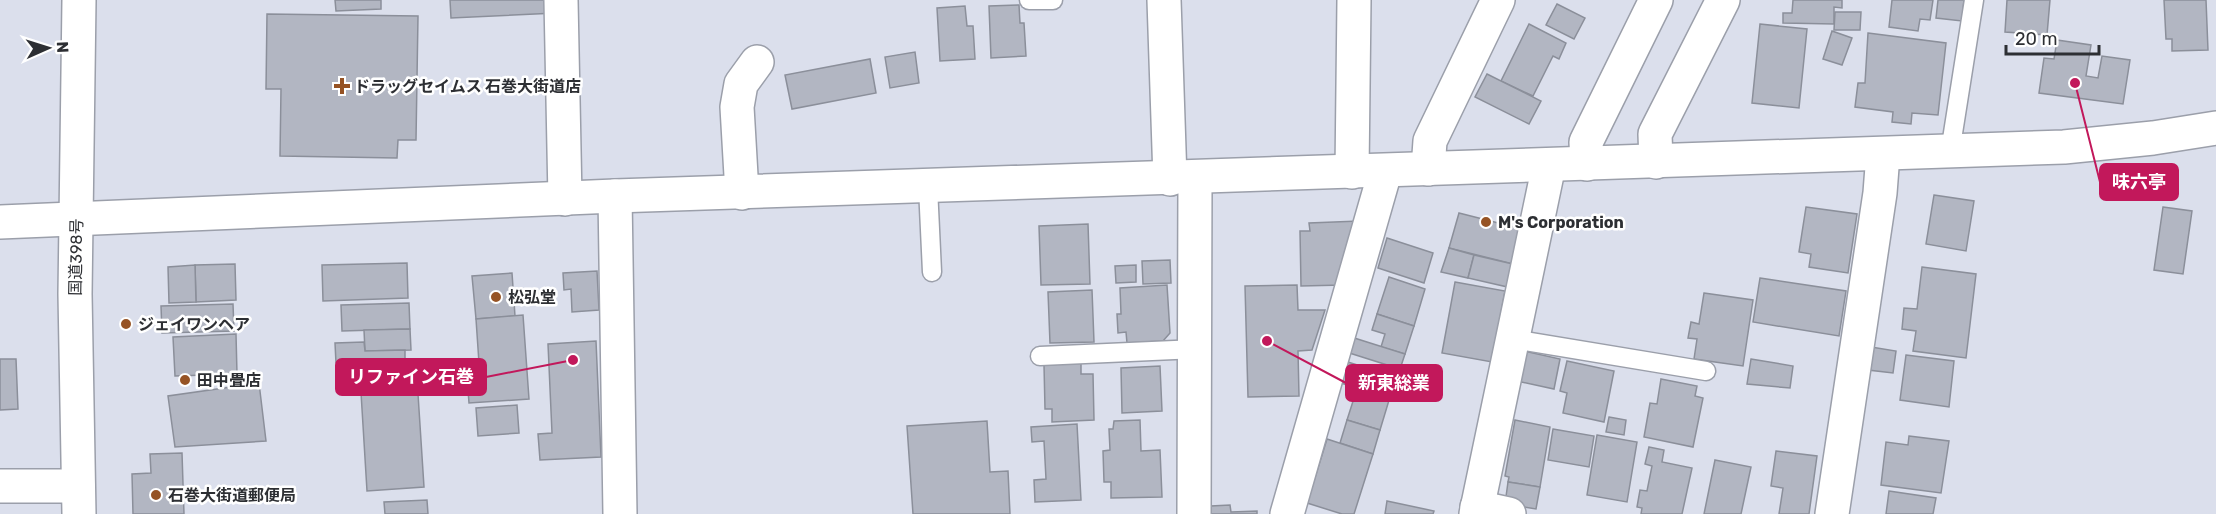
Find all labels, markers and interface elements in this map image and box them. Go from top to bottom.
north arrow [18,18,78,78]
scale bar [2006,18,2099,56]
text: 20 m [2015,28,2057,50]
text: N [53,41,72,53]
place label: ドラッグセイムス 石巻大街道店 [354,77,581,96]
marker: ドラッグセイムス 石巻大街道店 [335,79,349,93]
callout: 味六亭 [2100,164,2178,200]
text: 味六亭 [2112,171,2166,193]
place label: M's Corporation [1498,213,1624,232]
marker: M's Corporation [1479,215,1493,229]
street label: 国道398号 [66,218,86,296]
place label: 松弘堂 [508,288,556,307]
marker: 松弘堂 [489,290,503,304]
place label: ジェイワンヘア [138,315,250,334]
marker: ジェイワンヘア [119,317,133,331]
callout: リファイン石巻 [336,359,486,395]
callout: 新東総業 [1346,365,1442,401]
text: リファイン石巻 [348,366,474,388]
place label: 田中畳店 [197,371,261,390]
text: 新東総業 [1358,372,1430,394]
marker: 田中畳店 [178,373,192,387]
place label: 石巻大街道郵便局 [168,486,296,505]
marker: 石巻大街道郵便局 [149,488,163,502]

